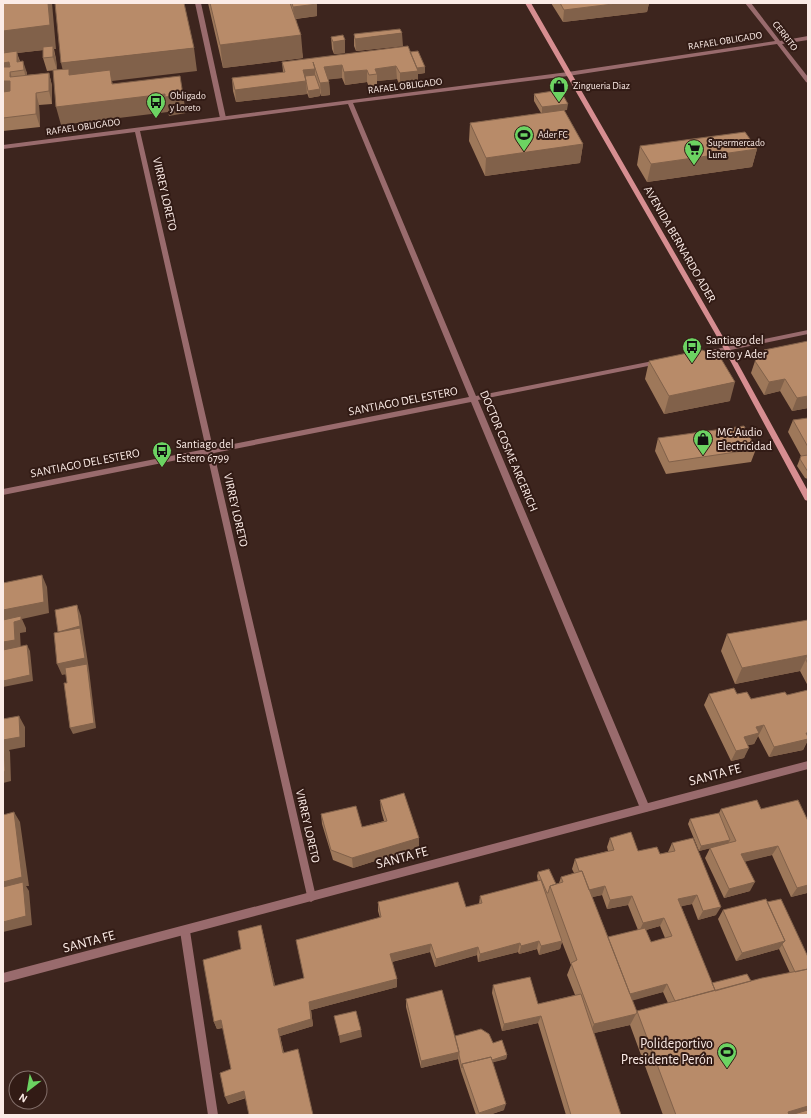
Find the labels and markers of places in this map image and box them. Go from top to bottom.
shop icon: Zingueria Diaz [548,75,570,103]
place label: Zingueria Diaz [573,81,630,91]
bus stop icon: Obligado y Loreto [145,91,167,119]
place label: Obligado y Loreto [169,91,206,113]
sports icon: Ader FC [513,124,535,152]
place label: Ader FC [538,130,568,140]
supermarket icon: Supermercado Luna [683,138,705,166]
place label: Supermercado Luna [708,138,765,160]
place label: Santiago del Estero y Ader [706,334,767,361]
bus stop icon: Santiago del Estero y Ader [681,336,703,364]
place label: MC Audio Electricidad [717,426,772,452]
shop icon: MC Audio Electricidad [692,428,714,456]
place label: Santiago del Estero 6799 [176,438,234,464]
bus stop icon: Santiago del Estero 6799 [151,440,173,468]
place label: Polideportivo Presidente Perón [621,1037,713,1067]
sports icon: Polideportivo Presidente Perón [716,1041,738,1069]

